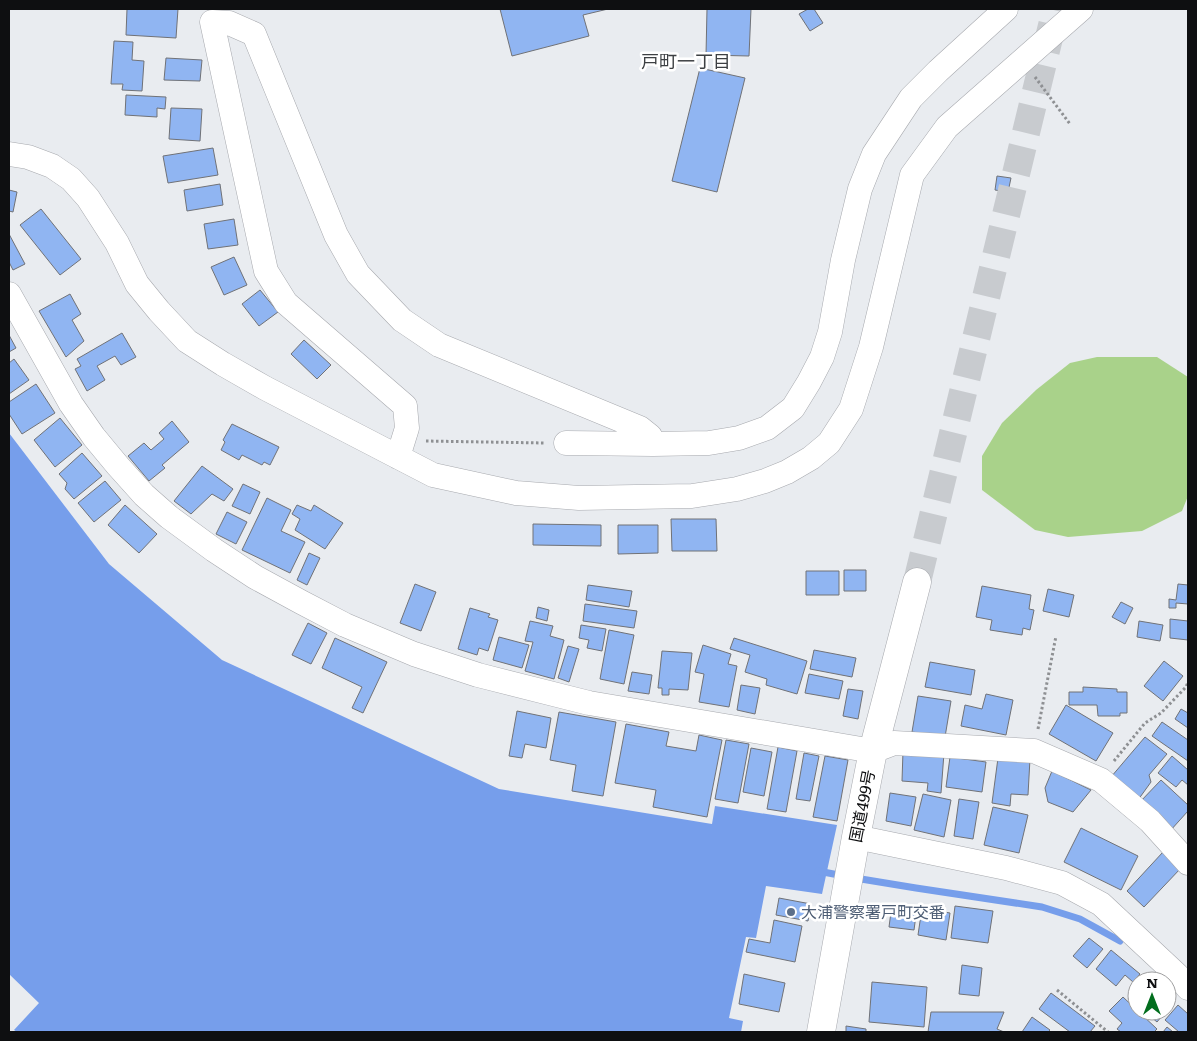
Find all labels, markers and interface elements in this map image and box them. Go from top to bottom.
district label: 戸町一丁目 [641,47,731,74]
street label: 国道499号 [842,767,880,844]
place label: 大浦警察署戸町交番 [801,899,945,923]
marker: 大浦警察署戸町交番 [785,906,797,918]
north arrow [1127,971,1177,1021]
text: N [1146,972,1158,992]

